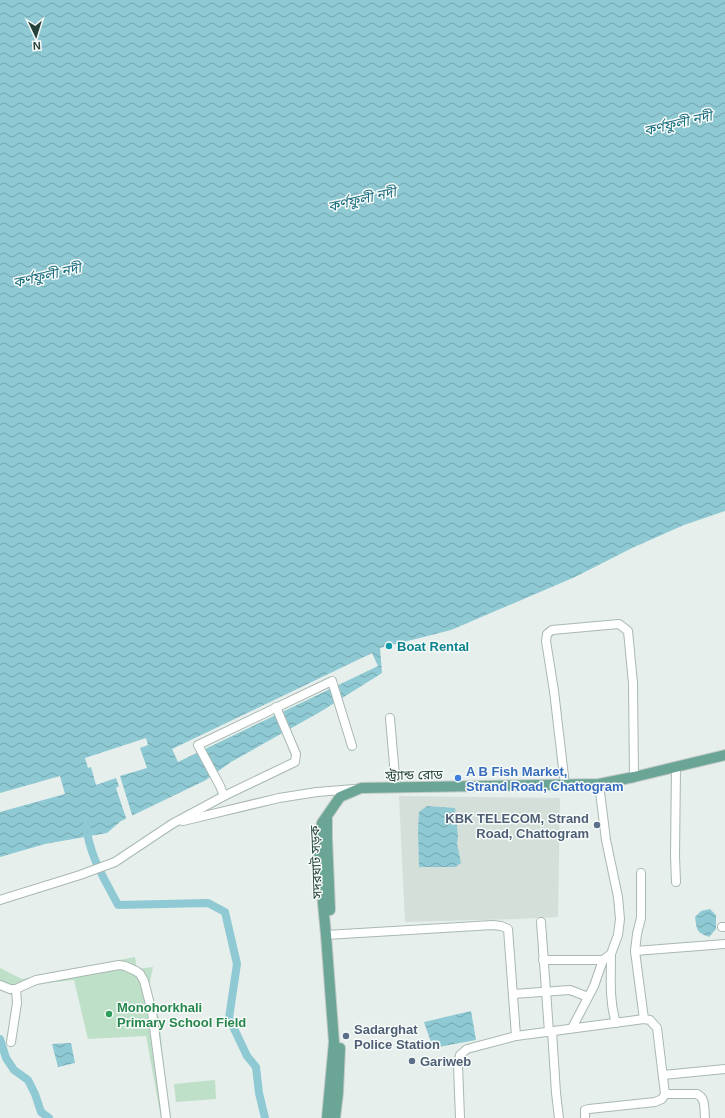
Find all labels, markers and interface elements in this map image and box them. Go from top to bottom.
north arrow [16,16,56,56]
text: N [32,40,41,52]
water label: কর্ণফুলী নদী [642,107,717,140]
water label: কর্ণফুলী নদী [326,183,401,216]
water label: কর্ণফুলী নদী [11,259,86,292]
place label: Boat Rental [397,639,469,654]
marker: Boat Rental [384,641,394,651]
place label: A B Fish Market, Strand Road, Chattogram [466,764,623,794]
street label: স্ট্র্যান্ড রোড [384,767,444,783]
marker: A B Fish Market, Strand Road, Chattogram [453,773,463,783]
place label: KBK TELECOM, Strand Road, Chattogram [445,811,589,841]
marker: KBK TELECOM, Strand Road, Chattogram [592,820,602,830]
street label: সদরঘাট সড়ক [307,825,325,900]
place label: Monohorkhali Primary School Field [117,1000,246,1030]
marker: Monohorkhali Primary School Field [104,1009,114,1019]
place label: Sadarghat Police Station [354,1022,440,1052]
marker: Sadarghat Police Station [341,1031,351,1041]
place label: Gariweb [420,1054,471,1069]
marker: Gariweb [407,1056,417,1066]

